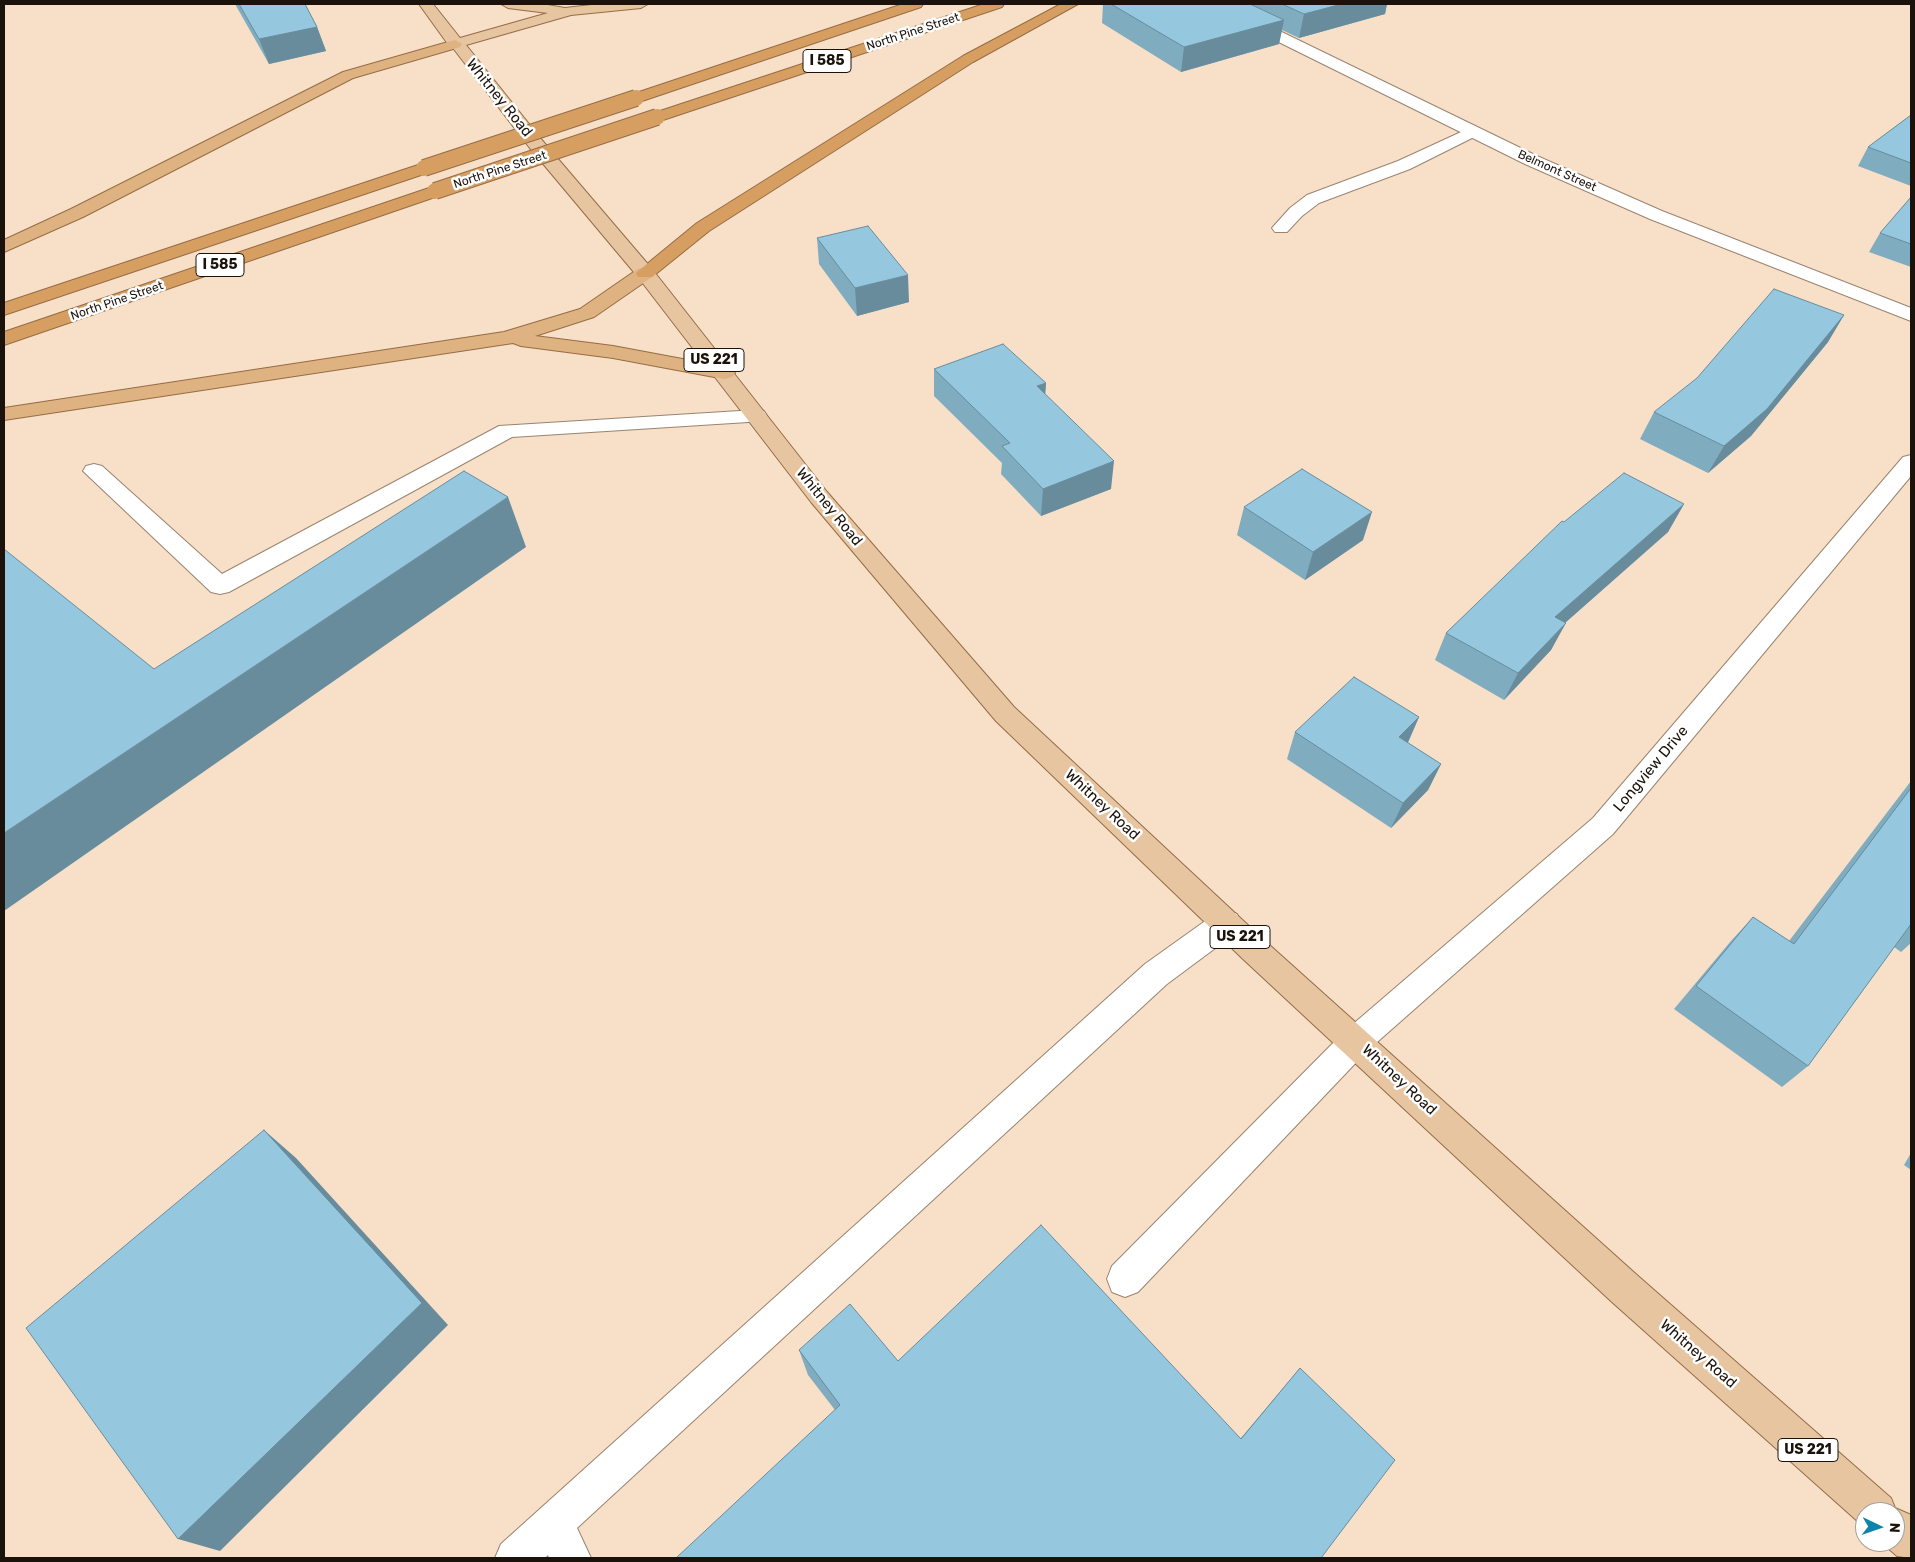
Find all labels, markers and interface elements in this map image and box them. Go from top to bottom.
street label: North Pine Street [865,10,961,54]
road number: I 585 [803,49,851,72]
street label: Whitney Road [462,55,536,141]
street label: Belmont Street [1515,147,1599,195]
street label: North Pine Street [452,148,548,192]
road number: I 585 [196,254,244,276]
street label: North Pine Street [69,278,165,324]
road number: US 221 [684,348,744,372]
street label: Whitney Road [792,464,866,550]
street label: Longview Drive [1610,722,1692,816]
street label: Whitney Road [1061,766,1143,844]
road number: US 221 [1210,926,1270,949]
street label: Whitney Road [1358,1041,1440,1119]
street label: Whitney Road [1656,1316,1740,1392]
road number: US 221 [1778,1438,1838,1462]
north arrow [1855,1502,1905,1552]
text: N [1886,1522,1903,1533]

